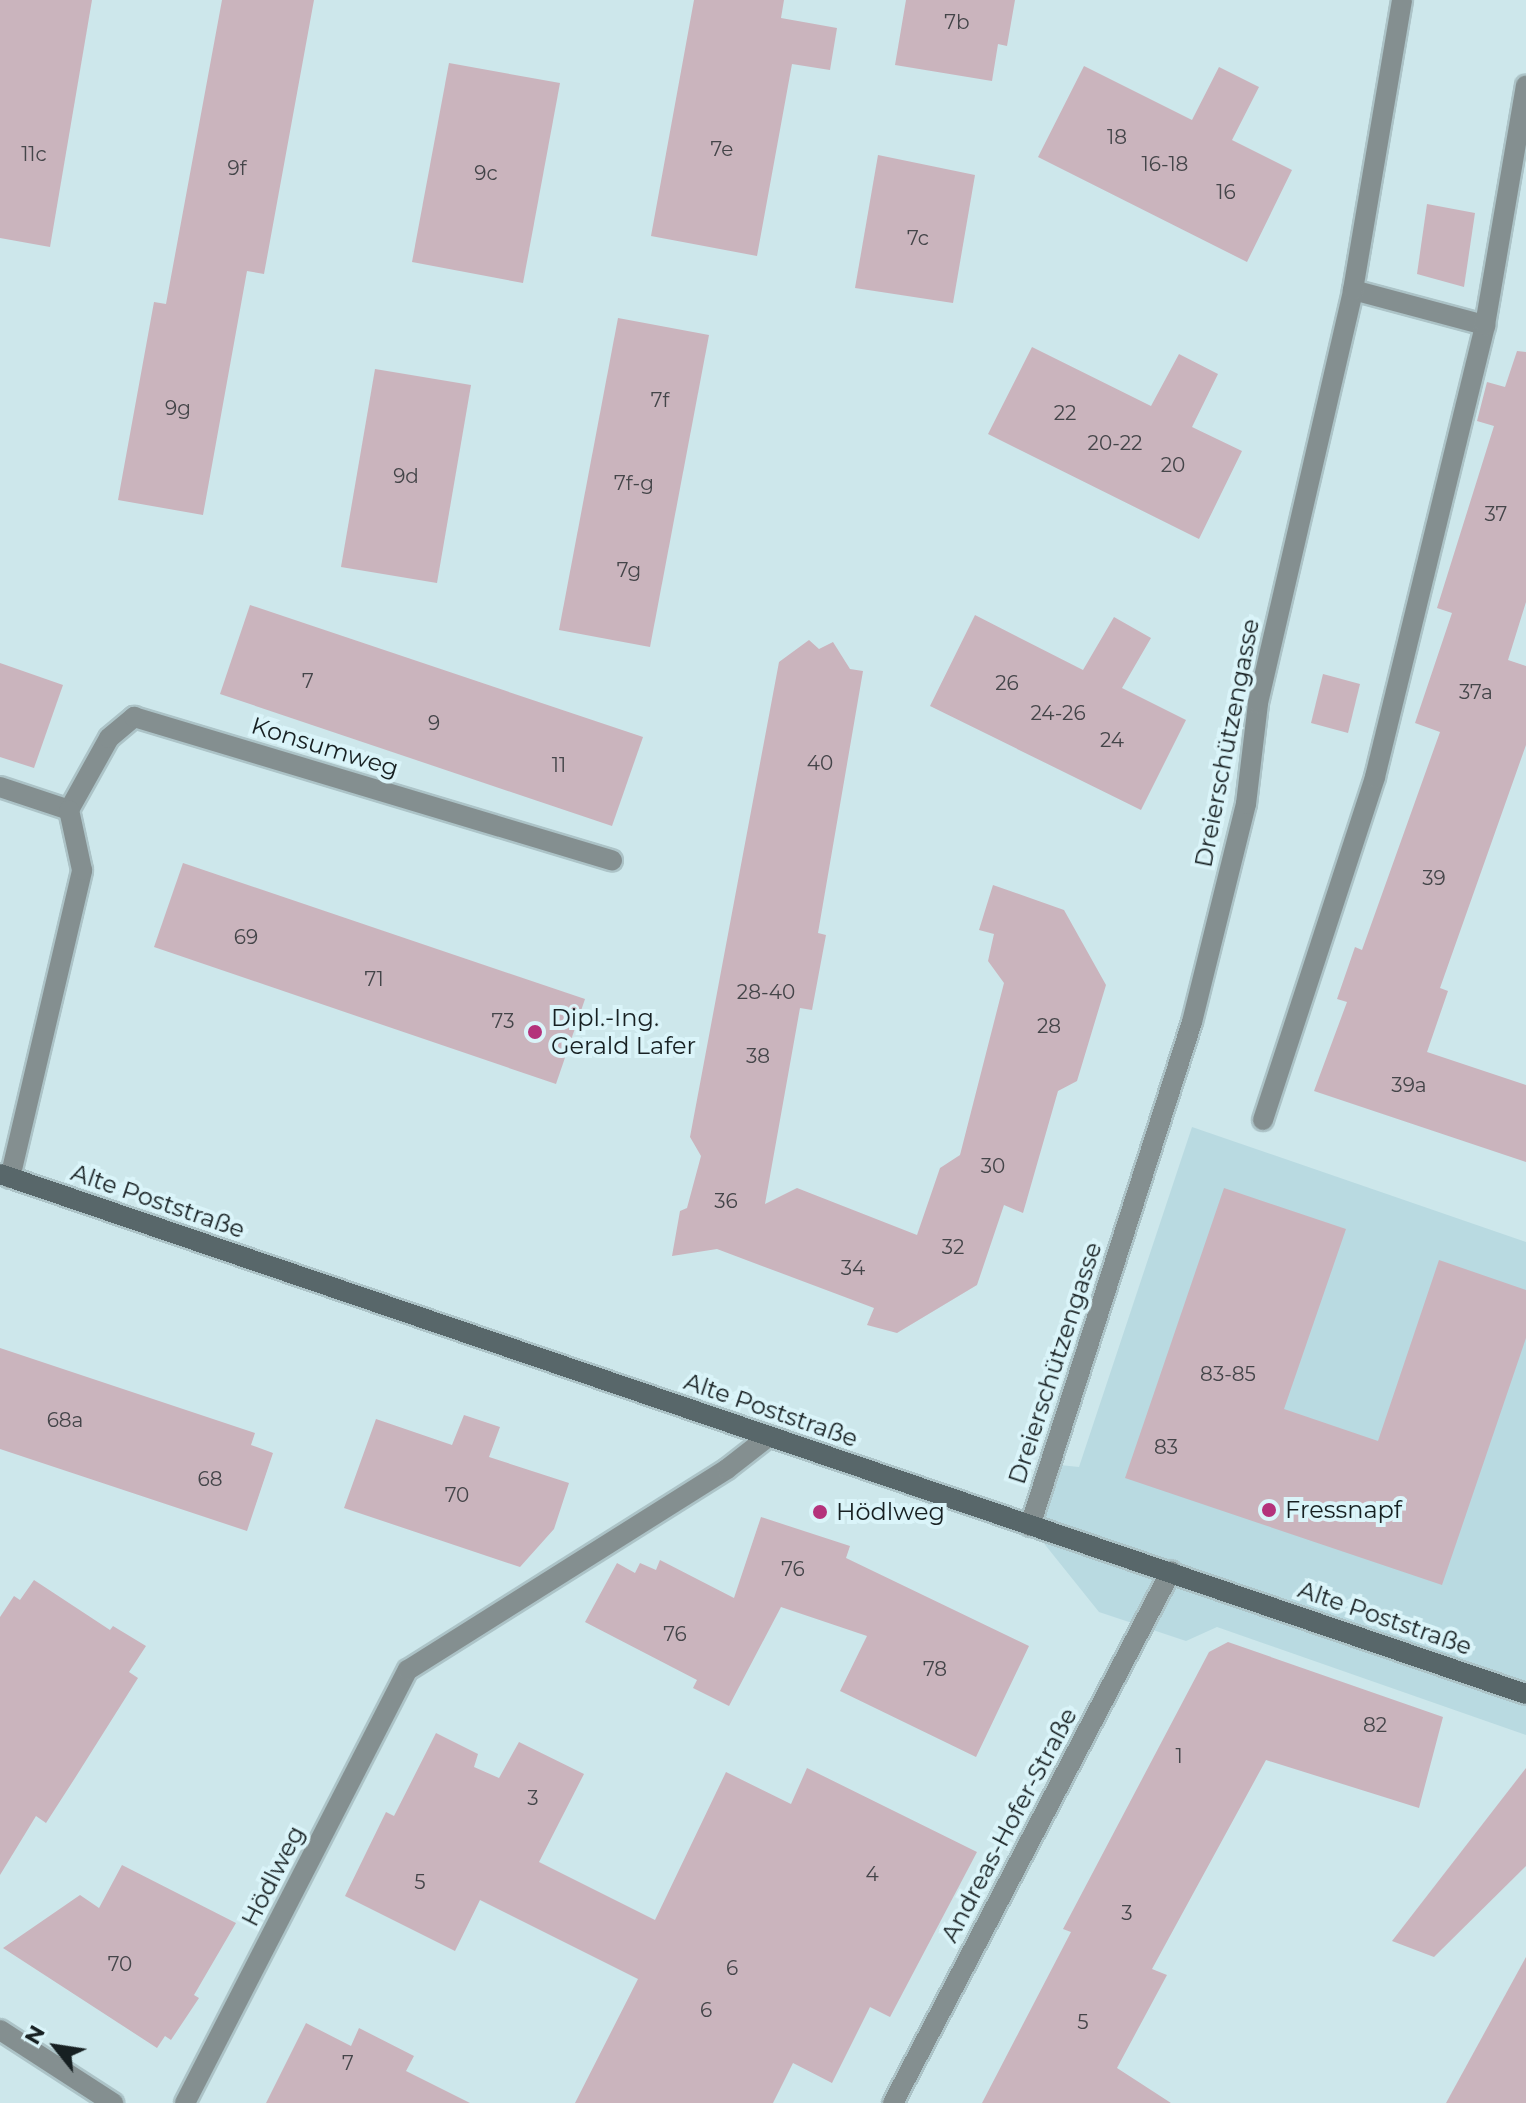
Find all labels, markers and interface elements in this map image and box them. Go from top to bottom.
house number: 7b [944,10,970,34]
house number: 18 [1107,125,1127,149]
house number: 7e [711,137,733,161]
house number: 11c [21,142,47,166]
house number: 16-18 [1142,152,1188,176]
house number: 9f [228,156,246,180]
house number: 9c [474,161,498,185]
house number: 16 [1216,180,1236,204]
house number: 7c [907,226,929,250]
house number: 7f [651,388,669,412]
house number: 9g [165,396,191,420]
house number: 22 [1054,401,1076,425]
house number: 20-22 [1088,431,1142,455]
house number: 20 [1161,453,1185,477]
house number: 9d [393,464,419,488]
house number: 7f-g [614,471,654,495]
house number: 37 [1485,502,1507,526]
house number: 7g [617,558,641,582]
street label: Dreierschützengasse [1189,616,1265,870]
house number: 7 [302,669,314,693]
house number: 26 [995,671,1019,695]
house number: 37a [1459,680,1493,704]
house number: 24-26 [1030,701,1086,725]
street label: Konsumweg [248,711,402,783]
house number: 9 [428,711,440,735]
house number: 24 [1100,728,1124,752]
house number: 40 [807,751,833,775]
house number: 11 [552,753,566,777]
house number: 39 [1422,866,1446,890]
house number: 69 [234,925,258,949]
house number: 71 [364,967,384,991]
house number: 28-40 [737,980,795,1004]
place label: Dipl.-Ing. Gerald Lafer [551,1004,696,1060]
house number: 73 [492,1009,514,1033]
house number: 28 [1037,1014,1061,1038]
marker: Dipl.-Ing. Gerald Lafer [526,1023,544,1041]
house number: 38 [746,1044,770,1068]
house number: 39a [1391,1073,1427,1097]
house number: 30 [981,1154,1005,1178]
street label: Alte Poststraße [67,1158,249,1244]
house number: 36 [714,1189,738,1213]
house number: 32 [942,1235,964,1259]
street label: Dreierschützengasse [1002,1238,1108,1488]
house number: 34 [841,1256,865,1280]
house number: 83-85 [1200,1362,1256,1386]
street label: Alte Poststraße [680,1367,862,1453]
house number: 68a [47,1408,83,1432]
house number: 83 [1154,1435,1178,1459]
house number: 68 [198,1467,222,1491]
house number: 70 [445,1483,469,1507]
place label: Fressnapf [1285,1496,1402,1524]
place label: Hödlweg [836,1498,945,1526]
marker: Fressnapf [1260,1501,1278,1519]
marker: Hödlweg [811,1503,829,1521]
house number: 76 [781,1557,805,1581]
street label: Alte Poststraße [1294,1575,1476,1661]
house number: 76 [663,1622,687,1646]
house number: 78 [923,1657,947,1681]
street label: Andreas-Hofer-Straße [935,1703,1083,1947]
house number: 82 [1363,1713,1387,1737]
house number: 1 [1175,1744,1183,1768]
house number: 3 [527,1786,539,1810]
street label: Hödlweg [235,1821,311,1931]
house number: 4 [865,1862,879,1886]
house number: 5 [414,1870,426,1894]
house number: 3 [1121,1901,1133,1925]
house number: 70 [108,1952,132,1976]
house number: 6 [726,1956,738,1980]
house number: 6 [700,1998,712,2022]
north arrow [16,2007,96,2087]
house number: 5 [1077,2010,1089,2034]
text: N [19,2020,51,2049]
house number: 7 [342,2051,354,2075]

